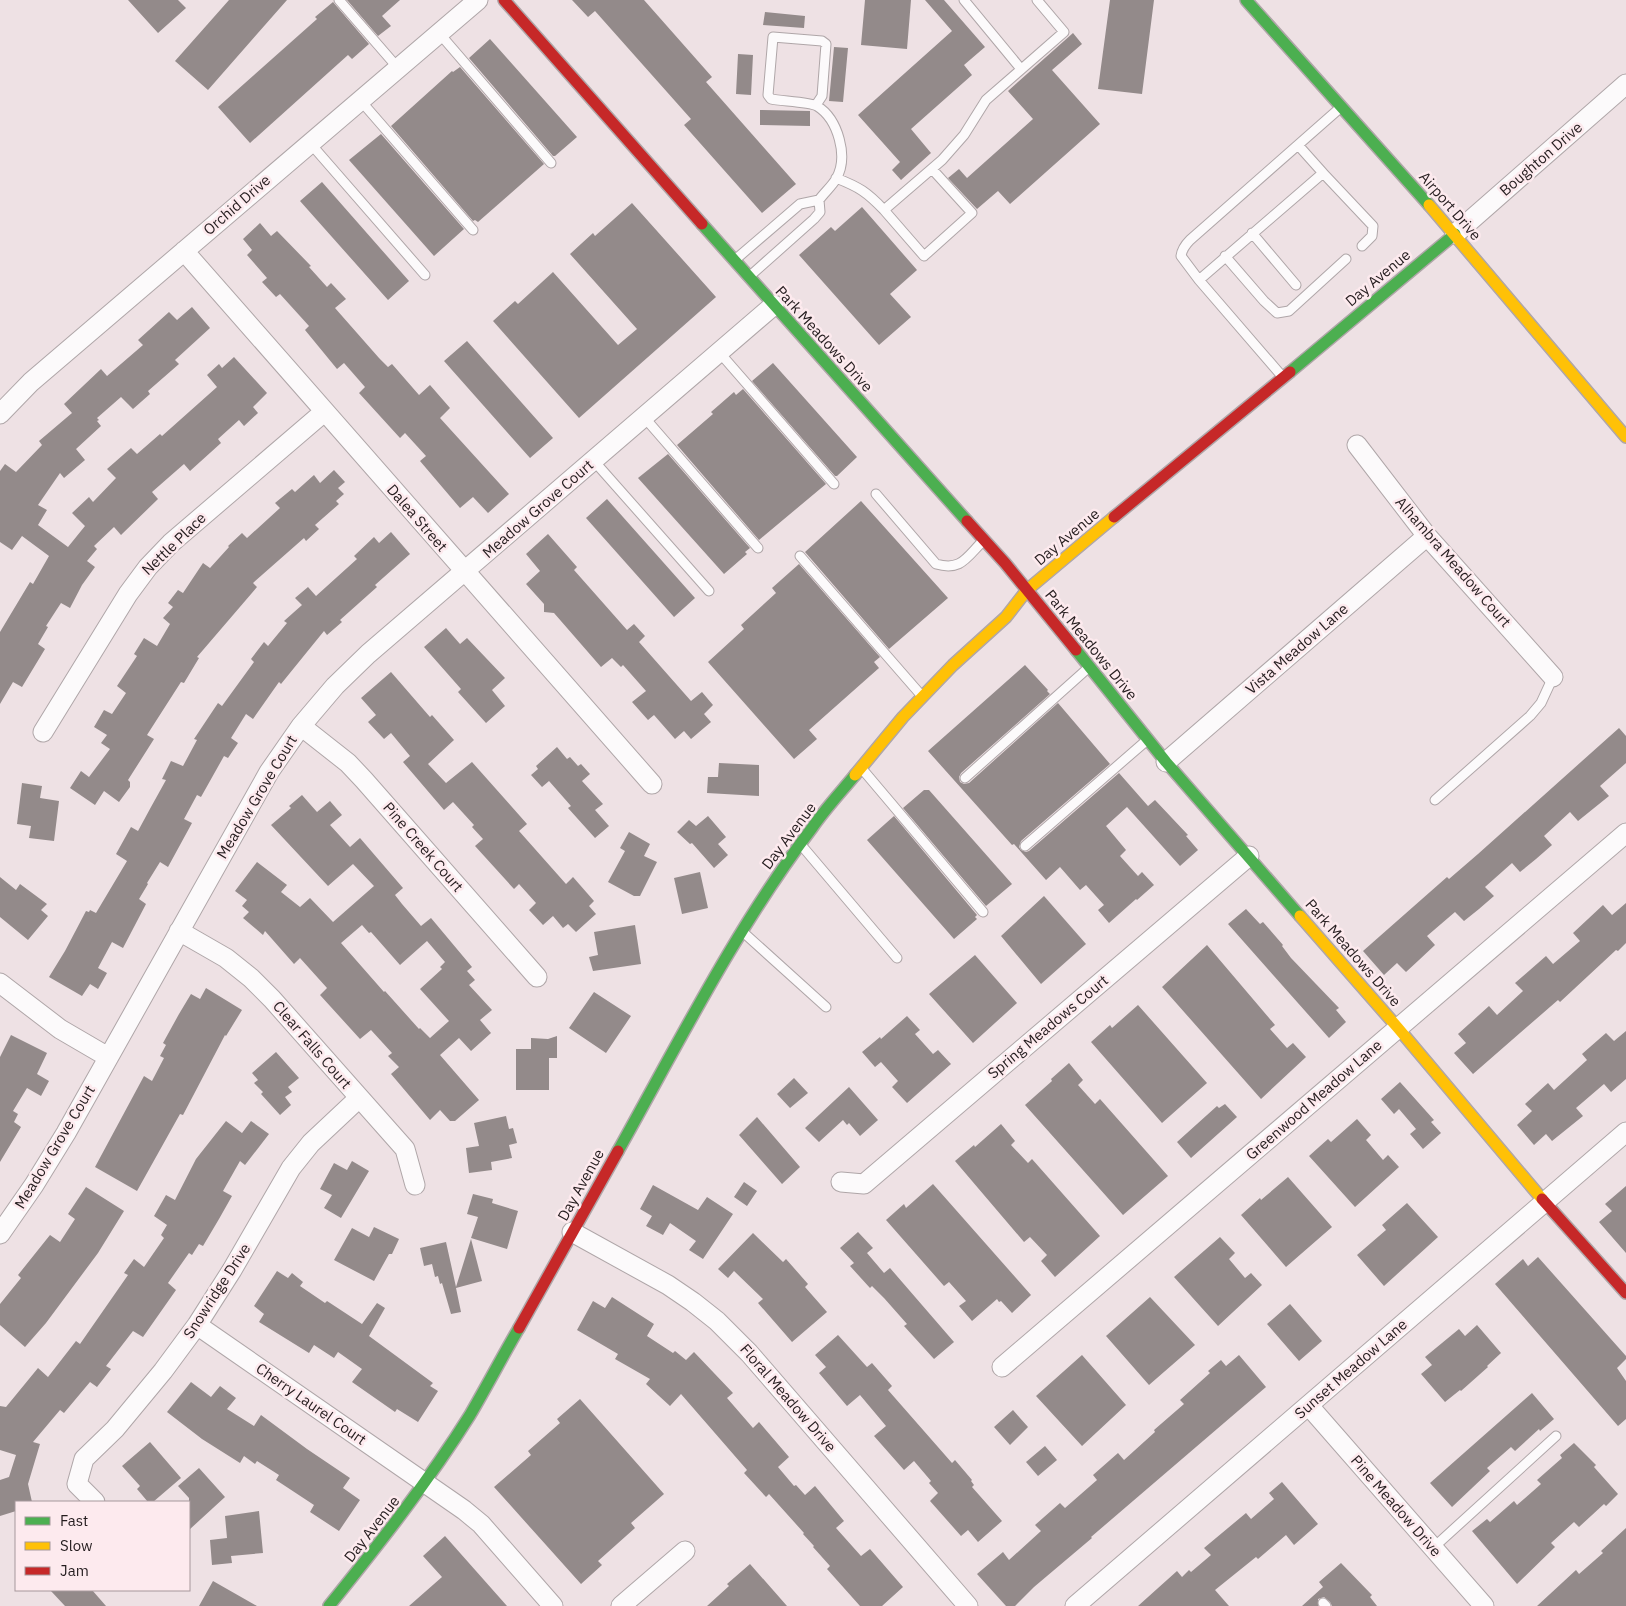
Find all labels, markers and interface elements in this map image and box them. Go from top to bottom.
street label: Boughton Drive [1495,117,1586,200]
street label: Airport Drive [1415,167,1485,244]
street label: Orchid Drive [199,170,274,239]
street label: Day Avenue [1341,245,1414,310]
street label: Park Meadows Drive [772,282,877,396]
street label: Meadow Grove Court [478,455,597,562]
street label: Dalea Street [383,480,452,555]
street label: Alhambra Meadow Court [1392,493,1515,631]
street label: Day Avenue [1030,504,1103,569]
street label: Nettle Place [138,508,210,579]
street label: Park Meadows Drive [1041,586,1142,704]
street label: Vista Meadow Lane [1242,599,1352,698]
street label: Meadow Grove Court [212,732,301,862]
street label: Pine Creek Court [379,798,468,895]
street label: Day Avenue [757,798,820,873]
street label: Park Meadows Drive [1301,895,1405,1010]
street label: Spring Meadows Court [984,971,1112,1083]
street label: Clear Falls Court [269,997,356,1093]
street label: Greenwood Meadow Lane [1242,1035,1386,1164]
street label: Meadow Grove Court [10,1082,99,1212]
street label: Day Avenue [553,1146,608,1224]
street label: Snowridge Drive [179,1240,254,1342]
street label: Sunset Meadow Lane [1291,1315,1411,1423]
street label: Floral Meadow Drive [736,1340,841,1456]
street label: Cherry Laurel Court [252,1358,370,1449]
street label: Pine Meadow Drive [1347,1451,1446,1560]
street label: Day Avenue [340,1492,403,1566]
legend [15,1501,190,1591]
text: Fast [60,1511,88,1530]
text: Slow [60,1536,93,1555]
text: Jam [60,1561,89,1580]

